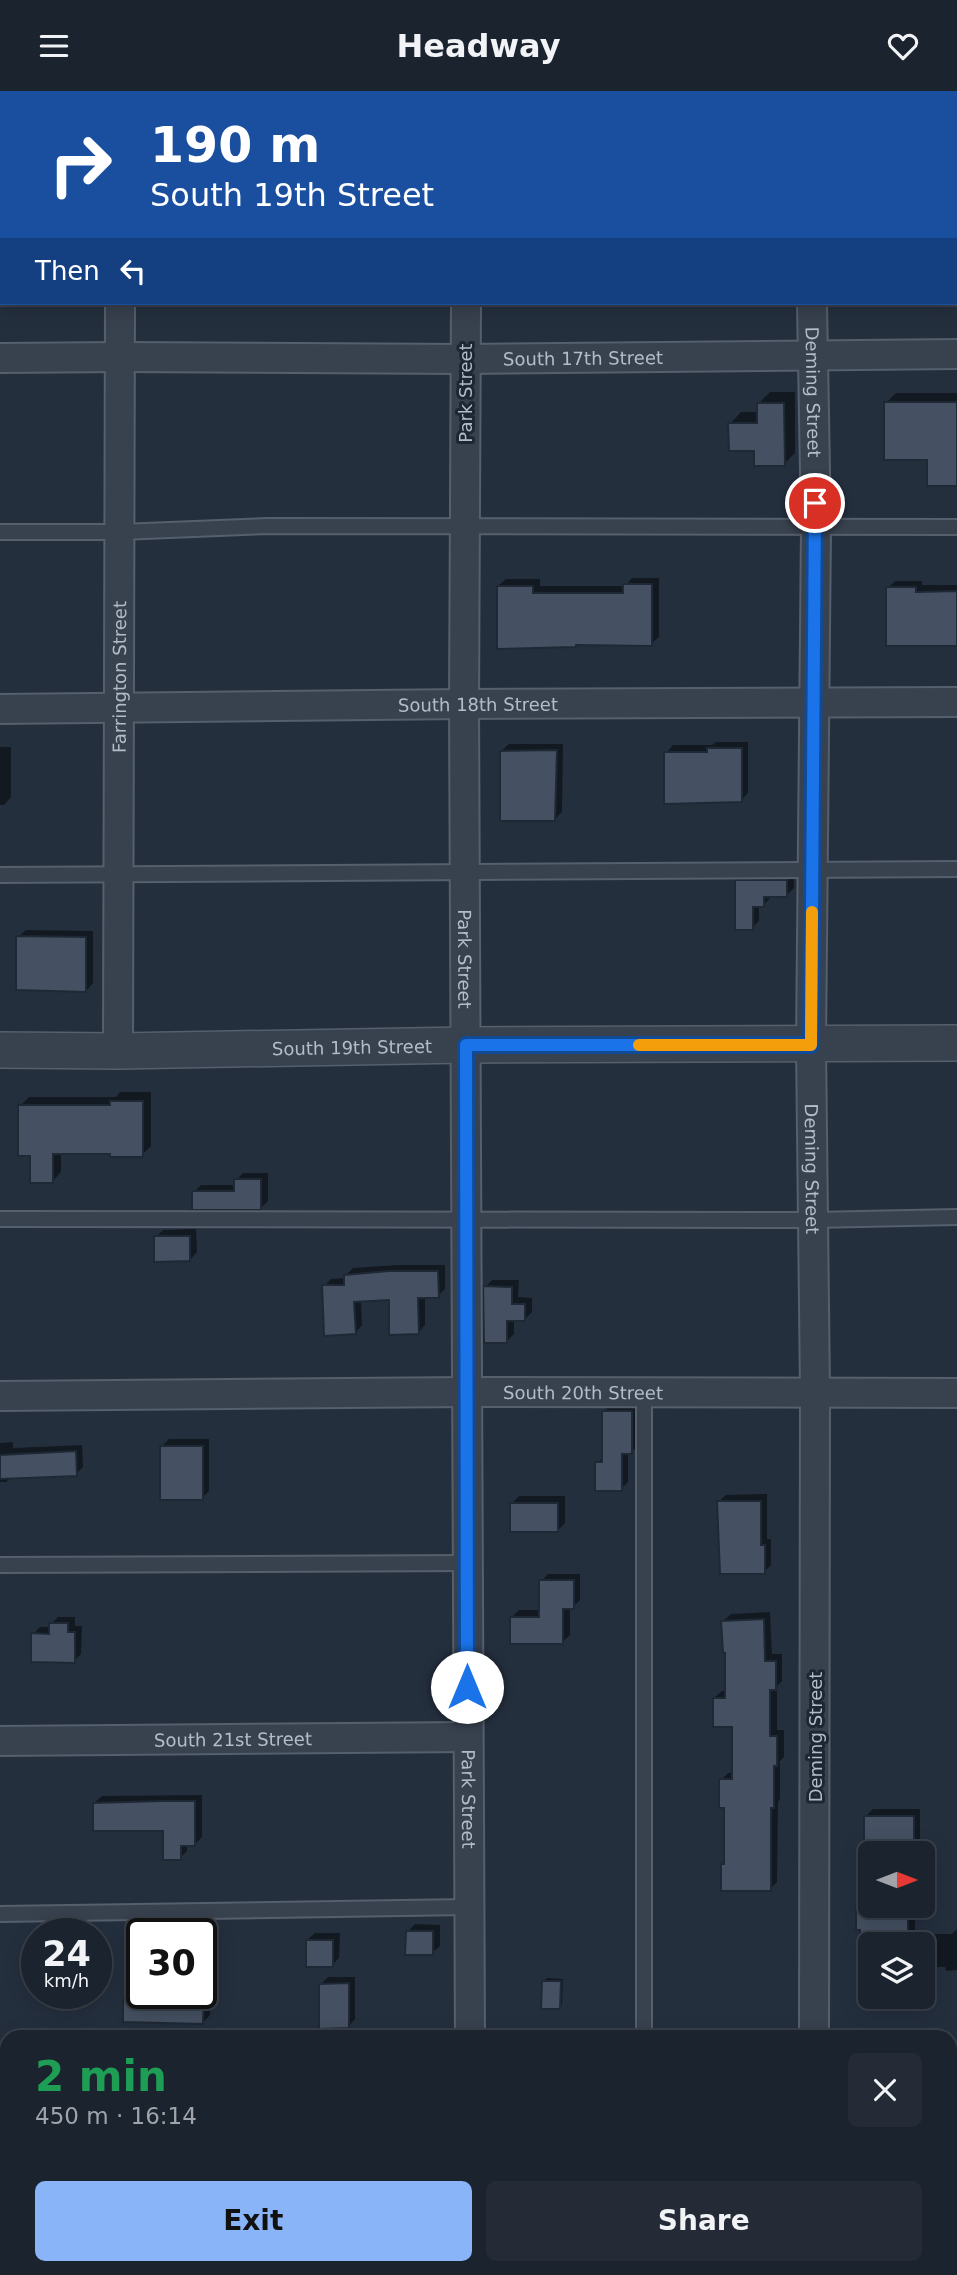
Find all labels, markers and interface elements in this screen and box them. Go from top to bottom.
icon: menu [35,27,73,65]
text: Headway [396,27,561,65]
icon: heart [884,27,922,65]
text: 190 m [150,117,320,174]
icon: right [35,119,126,210]
text: South 19th Street [150,176,434,214]
icon: left [114,252,152,290]
text: Then [35,256,100,286]
street label: Deming Street [802,326,825,458]
street label: Park Street [455,343,476,443]
street label: South 17th Street [503,346,663,369]
pin [785,473,845,533]
icon: arrive [796,484,834,522]
street label: Farrington Street [108,601,130,753]
street label: South 18th Street [398,693,558,715]
street label: Park Street [454,909,476,1009]
street label: South 19th Street [272,1035,432,1059]
street label: Deming Street [801,1103,824,1234]
street label: South 20th Street [503,1382,663,1403]
position arrow [430,1650,504,1724]
street label: Deming Street [805,1672,826,1802]
street label: South 21st Street [154,1728,312,1750]
street label: Park Street [458,1749,480,1849]
north arrow [858,1841,934,1918]
map controls [858,1841,935,2009]
speed limit sign: 30 [126,1918,217,2009]
button: layers [858,1932,935,2009]
text: 24 [42,1934,91,1974]
text: km/h [44,1970,89,1991]
text: 2 min [35,2052,167,2101]
button: close [848,2053,922,2127]
text: 450 m · 16:14 [35,2103,197,2129]
button: Exit [35,2181,472,2261]
button: Share [486,2181,922,2261]

